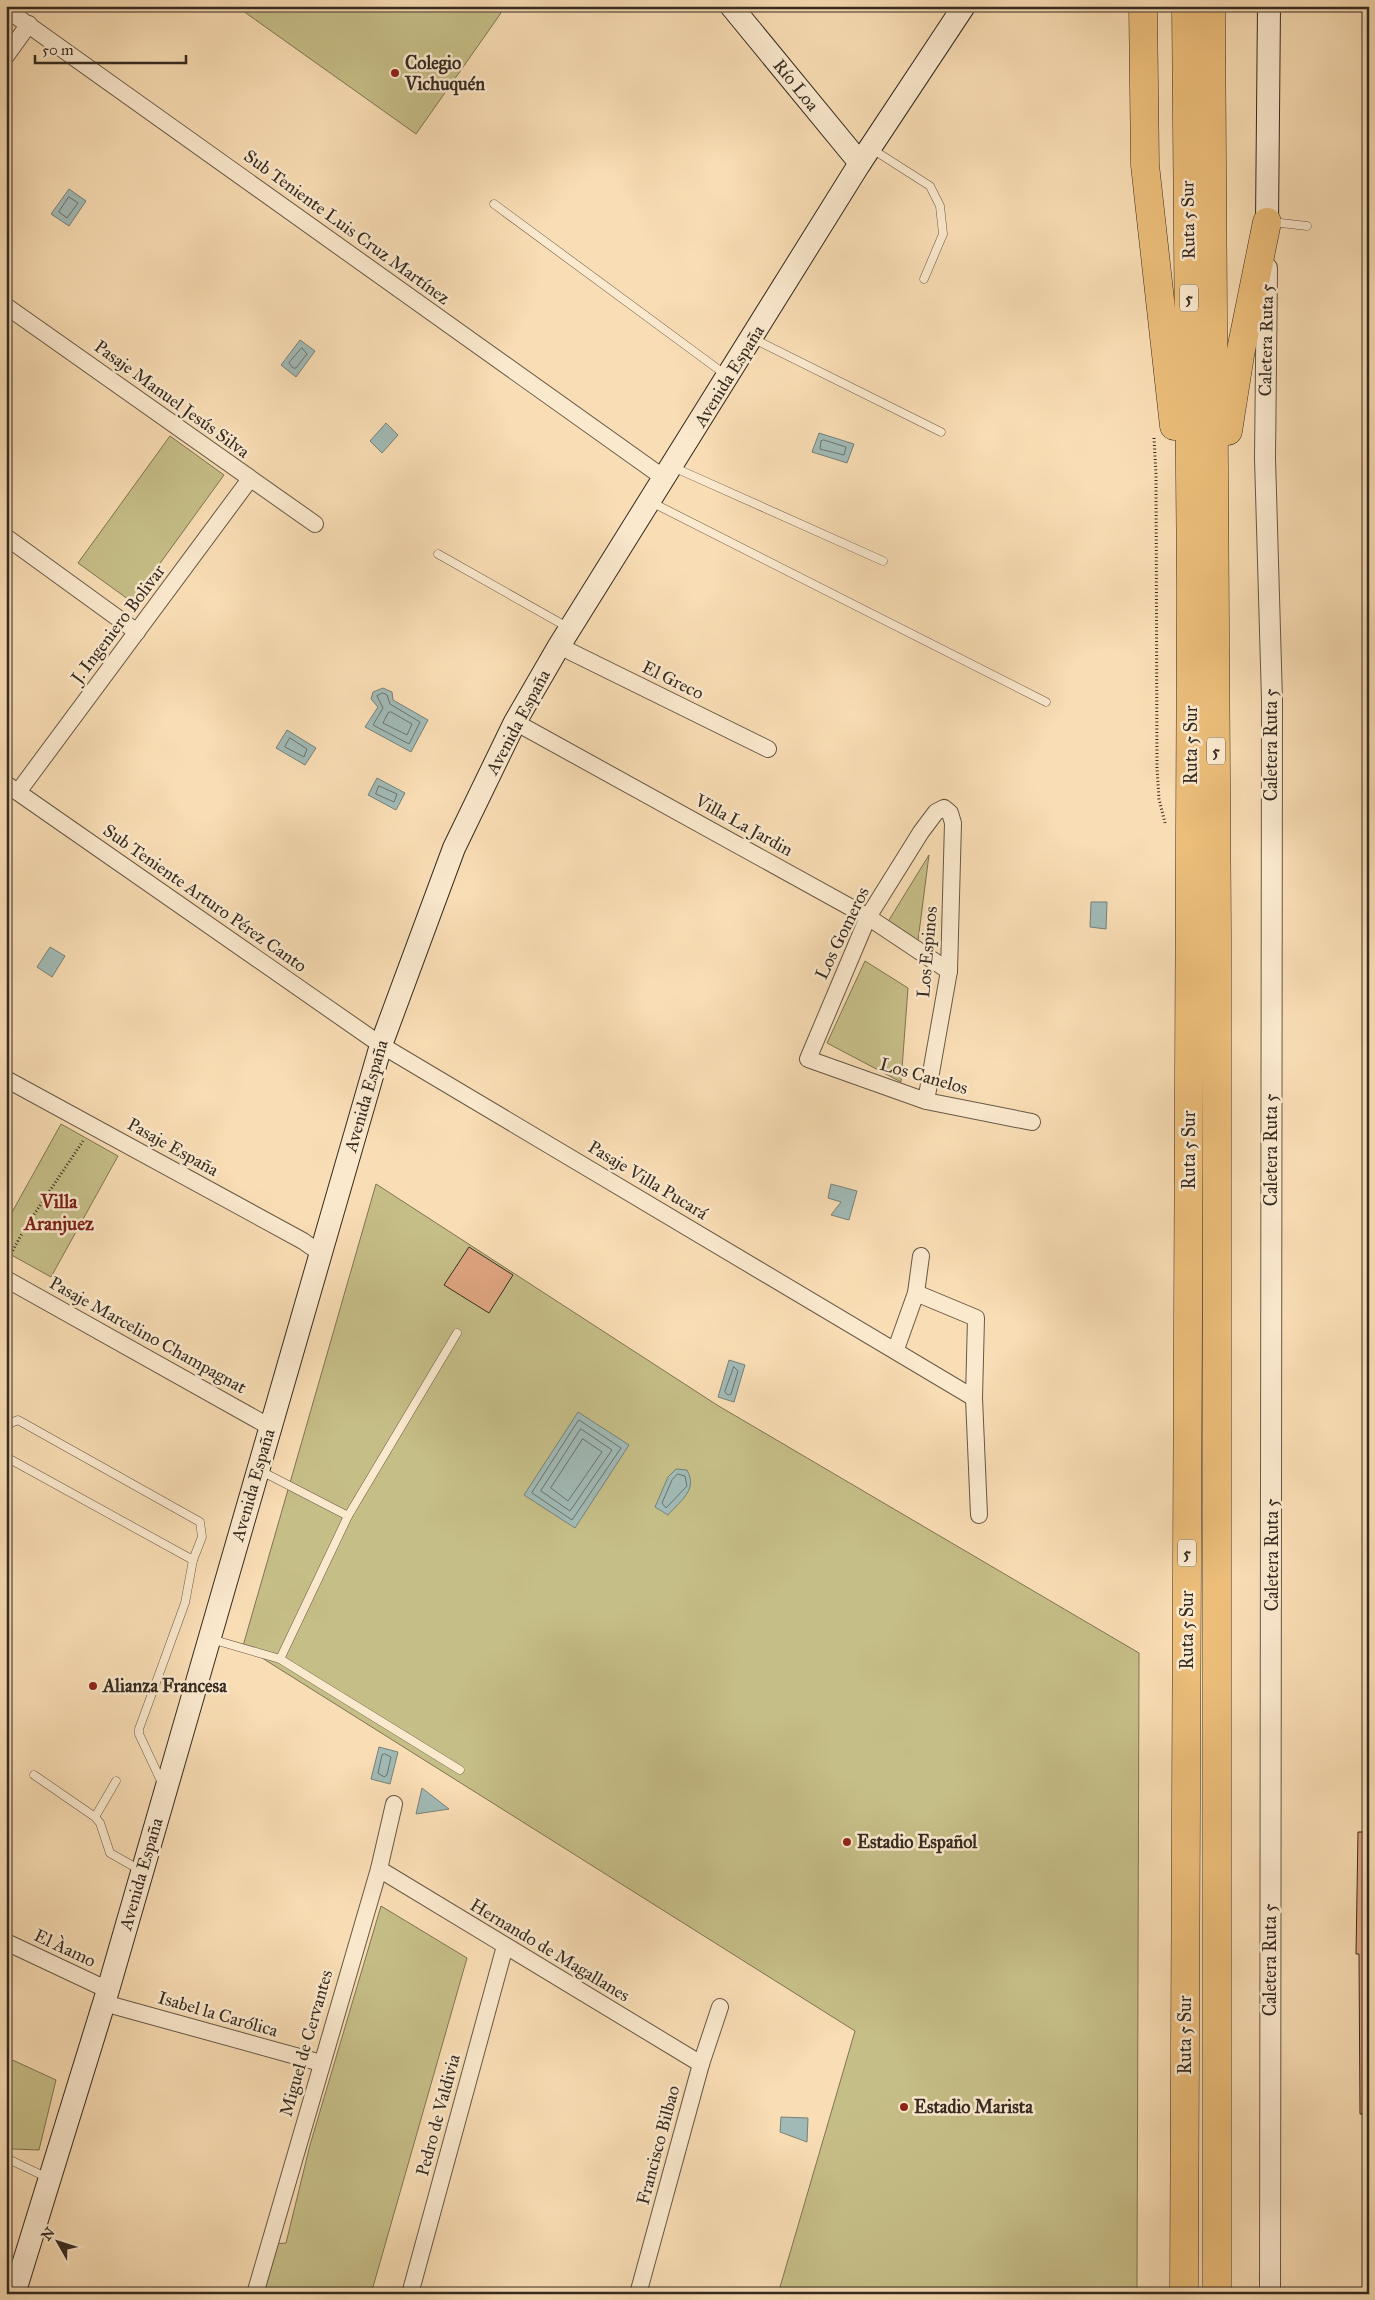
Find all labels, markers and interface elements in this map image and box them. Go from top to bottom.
scale bar [35,32,186,64]
text: 50 m [42,41,74,59]
place label: Colegio Vichuquén [404,52,485,96]
street label: Río Loa [768,54,824,116]
marker: Colegio Vichuquén [389,67,401,79]
street label: Sub Teniente Luis Cruz Martínez [240,145,454,309]
street label: Ruta 5 Sur [1176,180,1200,260]
street label: Caletera Ruta 5 [1254,283,1278,396]
road number: 5 [1180,284,1198,312]
street label: Avenida España [688,321,769,432]
street label: Pasaje Manuel Jesús Silva [90,335,254,464]
street label: J. Ingeniero Bolivar [65,560,171,690]
street label: El Greco [639,656,707,704]
street label: Avenida España [481,665,555,779]
street label: Caletera Ruta 5 [1260,688,1282,801]
street label: Ruta 5 Sur [1180,705,1202,784]
road number: 5 [1207,738,1225,764]
street label: Villa La Jardin [690,789,797,862]
street label: Sub Teniente Arturo Pérez Canto [99,819,311,977]
street label: Los Gomeros [810,883,874,983]
street label: Los Espinos [912,905,942,999]
street label: Avenida España [339,1037,393,1156]
street label: Los Canelos [877,1053,971,1099]
street label: Caletera Ruta 5 [1260,1093,1282,1206]
street label: Ruta 5 Sur [1178,1110,1200,1189]
street label: Pasaje España [124,1113,223,1181]
street label: Pasaje Villa Pucará [584,1136,712,1225]
district label: Villa Aranjuez [22,1190,94,1236]
street label: Pasaje Marcelino Champagnat [45,1272,251,1400]
street label: Avenida España [226,1426,280,1545]
street label: Caletera Ruta 5 [1261,1498,1283,1611]
road number: 5 [1178,1540,1196,1566]
street label: Ruta 5 Sur [1176,1590,1198,1669]
place label: Alianza Francesa [102,1675,227,1697]
marker: Alianza Francesa [87,1680,99,1692]
street label: Avenida España [114,1815,168,1934]
place label: Estadio Español [857,1831,978,1854]
marker: Estadio Español [841,1836,853,1848]
street label: Hernando de Magallanes [466,1894,634,2007]
street label: Caletera Ruta 5 [1259,1903,1281,2016]
street label: El Àamo [31,1922,100,1972]
street label: Miguel de Cervantes [275,1967,338,2119]
street label: Isabel la Carólica [156,1986,281,2042]
street label: Ruta 5 Sur [1174,1995,1196,2074]
street label: Pedro de Valdivia [411,2051,465,2178]
street label: Francisco Bilbao [632,2083,684,2207]
place label: Estadio Marista [914,2096,1033,2118]
marker: Estadio Marista [898,2101,910,2113]
north arrow [32,2218,82,2268]
text: N [38,2224,59,2244]

